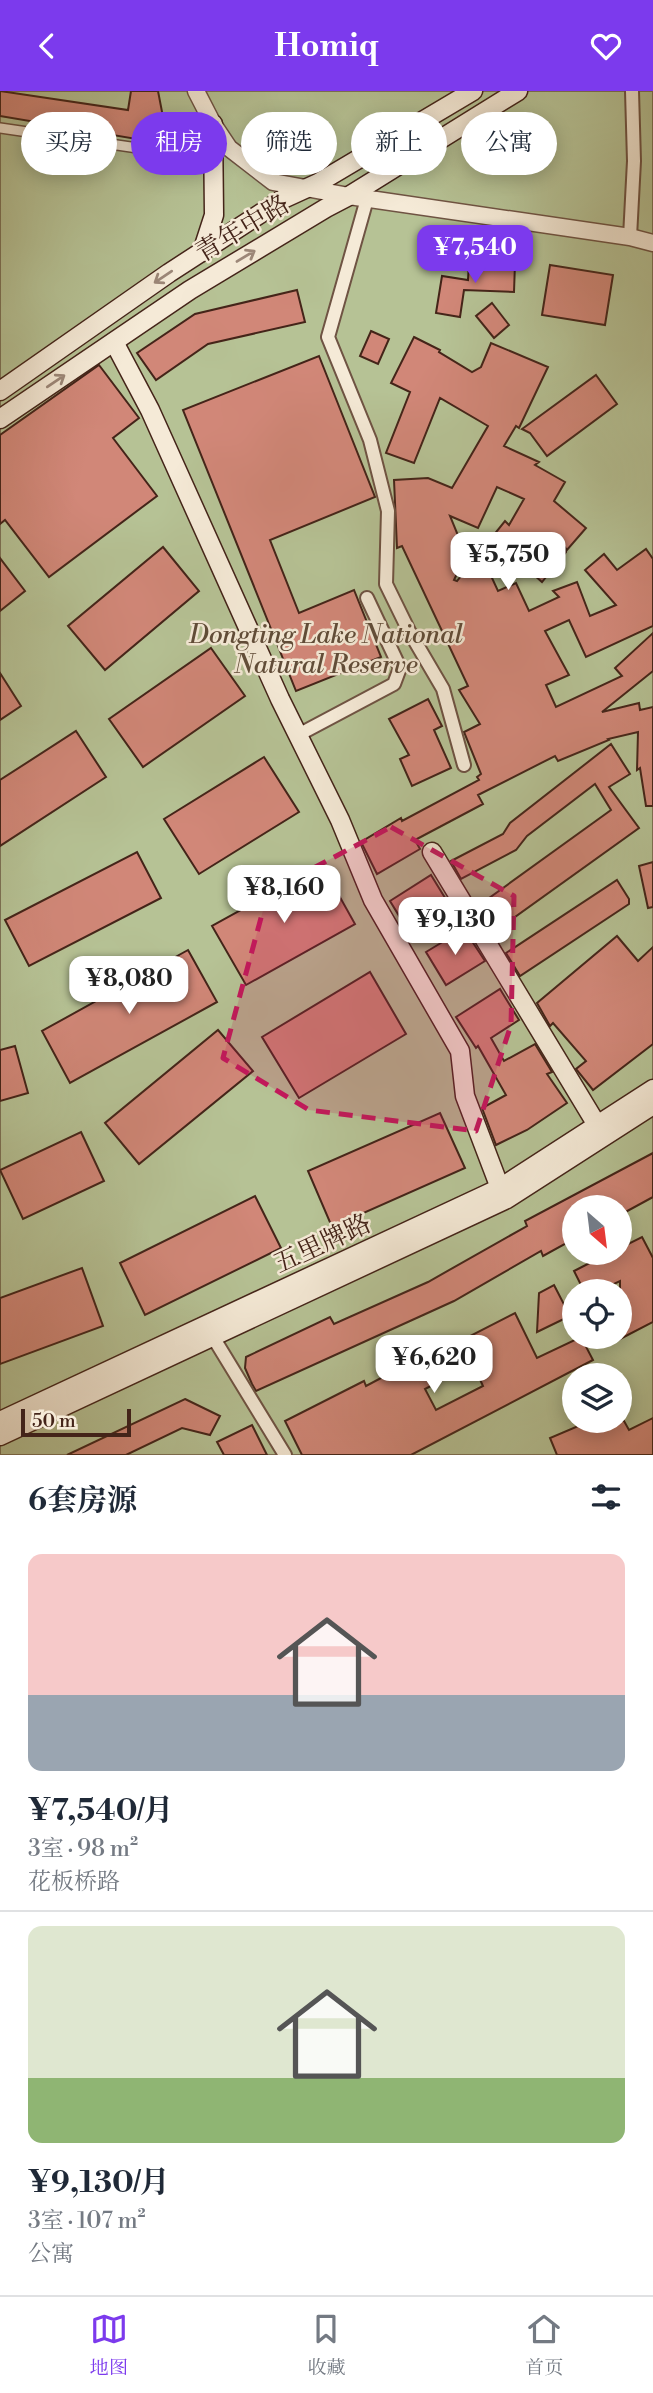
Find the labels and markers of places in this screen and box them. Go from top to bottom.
pin: ¥7,540 [418,225,532,285]
pin: ¥5,750 [451,533,565,592]
pin: ¥8,160 [227,865,341,925]
pin: ¥9,130 [398,897,512,957]
pin: ¥8,080 [72,957,186,1016]
pin: ¥6,620 [377,1335,491,1395]

